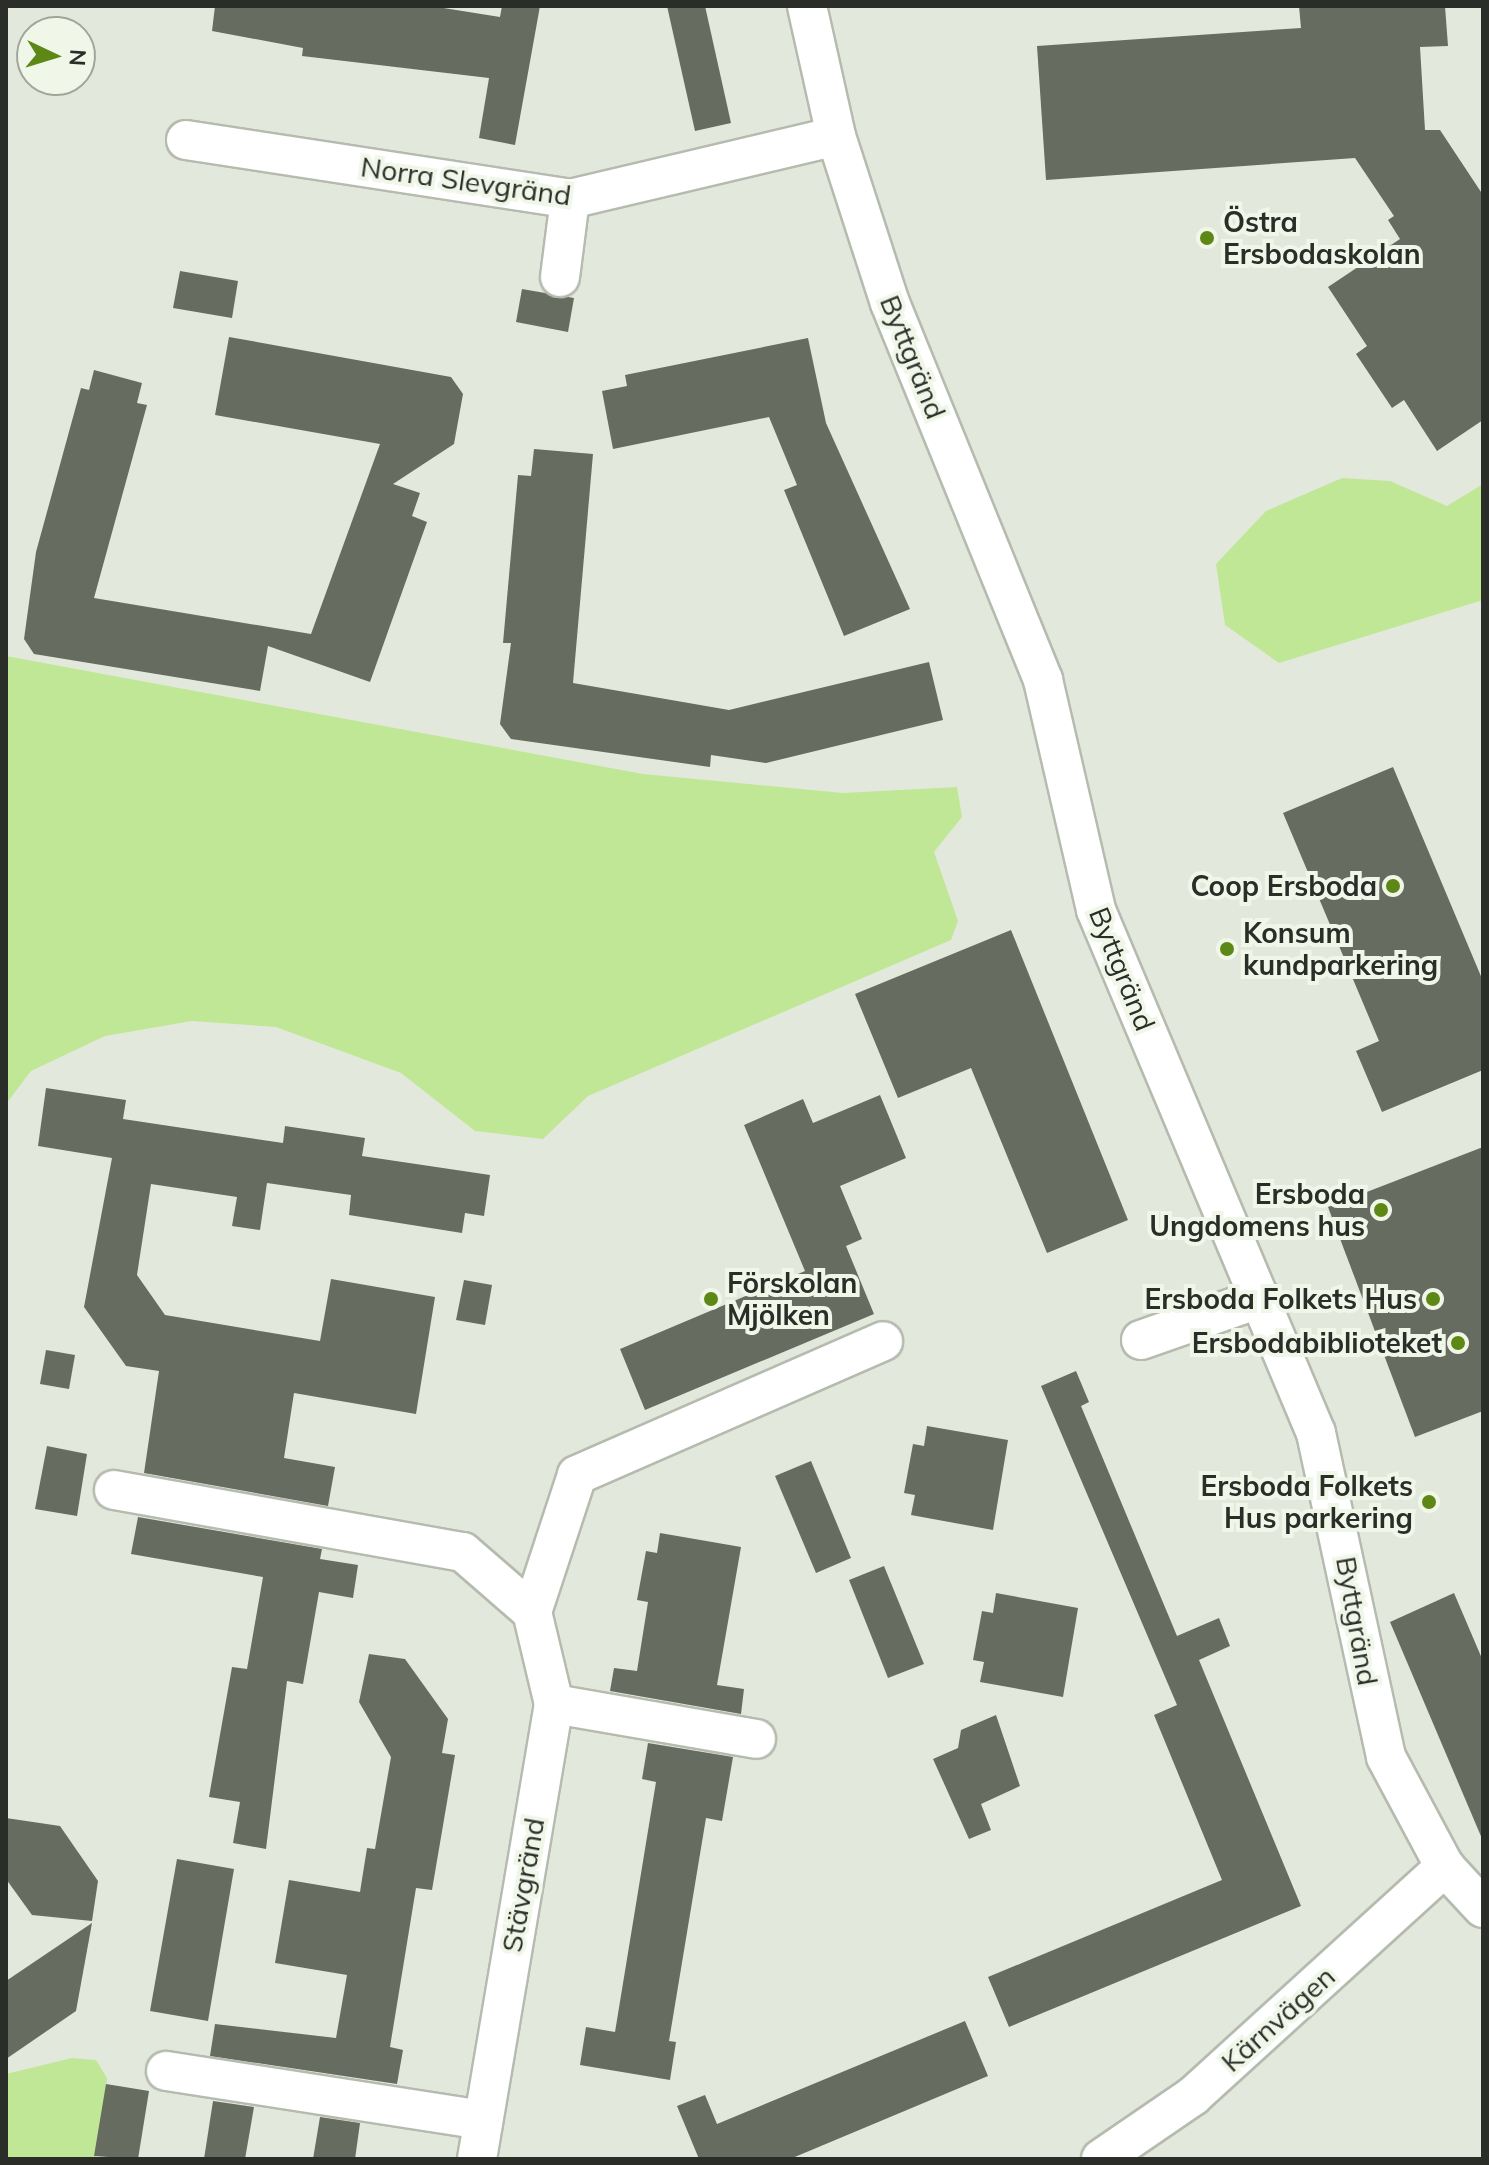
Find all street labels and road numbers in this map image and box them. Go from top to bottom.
street label: Norra Slevgränd [359,150,573,212]
street label: Byttgränd [873,290,953,424]
street label: Byttgränd [1082,902,1162,1036]
street label: Byttgränd [1329,1554,1385,1688]
street label: Stävgränd [495,1815,551,1955]
street label: Kärnvägen [1214,1959,1342,2079]

